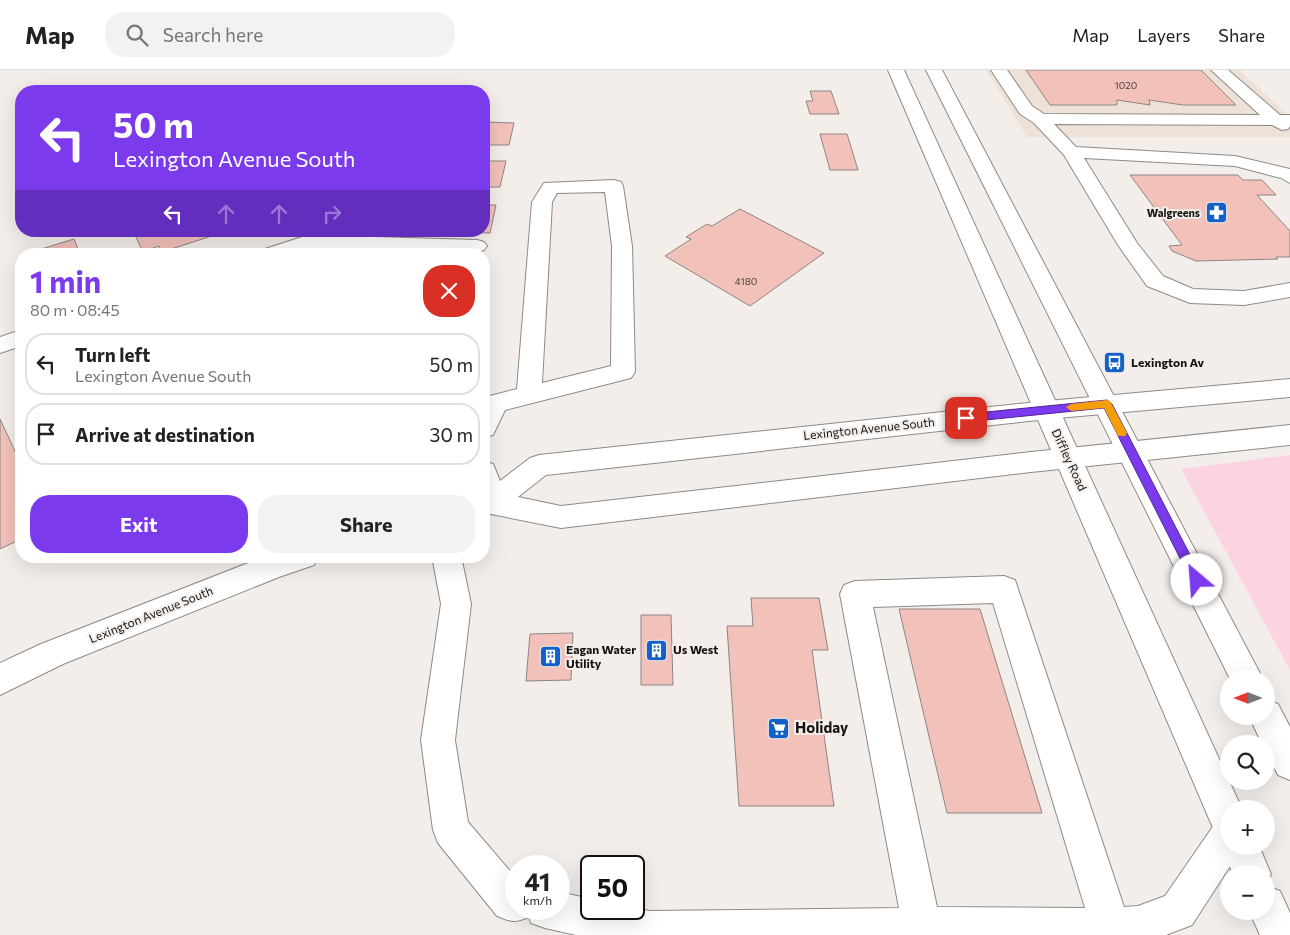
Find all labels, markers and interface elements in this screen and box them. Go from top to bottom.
search box [105,12,455,57]
text: Map [25,20,75,49]
icon: search [123,21,151,49]
text: Search here [163,23,263,46]
text: Map [1072,24,1109,46]
text: Layers [1137,24,1190,46]
text: Share [1218,24,1265,46]
house number: 1020 [1115,79,1137,91]
text: 50 m [113,102,194,145]
icon: left [30,105,95,170]
text: Lexington Avenue South [113,145,355,172]
icon: left [159,200,187,228]
icon: ahead [212,200,240,228]
icon: ahead [265,200,293,228]
icon: right [318,200,346,228]
pharmacy icon: Walgreens [1204,201,1228,225]
place label: Walgreens [1147,206,1200,219]
text: 1 min [30,262,101,299]
button: close [423,265,475,317]
house number: 4180 [735,275,757,287]
text: 80 m · 08:45 [30,300,120,319]
text: Turn left [75,343,150,366]
icon: left [32,350,60,378]
bus stop icon: Lexington Av [1103,351,1127,375]
text: 50 m [429,353,473,376]
place label: Lexington Av [1131,355,1204,369]
text: Lexington Avenue South [75,366,251,385]
pin [945,397,987,439]
icon: arrive [952,404,980,432]
street label: Lexington Avenue South [802,414,935,442]
icon: arrive [32,420,60,448]
text: Arrive at destination [75,423,255,446]
text: 30 m [430,423,473,446]
street label: Diffley Road [1049,426,1090,493]
button: Exit [30,495,248,553]
button: Share [258,495,475,553]
position arrow [1170,553,1222,605]
street label: Lexington Avenue South [87,583,215,645]
building icon: Us West [645,638,669,662]
place label: Eagan Water Utility [566,642,636,670]
place label: Us West [673,642,718,656]
building icon: Eagan Water Utility [538,645,562,669]
north arrow [1220,670,1275,725]
map controls [1220,670,1275,920]
supermarket icon: Holiday [767,716,791,740]
place label: Holiday [795,718,849,736]
button: search [1220,735,1275,790]
button: + [1220,800,1275,855]
speed limit sign: 50 [580,855,645,920]
button: − [1220,865,1275,920]
text: 41 [525,866,550,896]
text: km/h [523,893,552,907]

